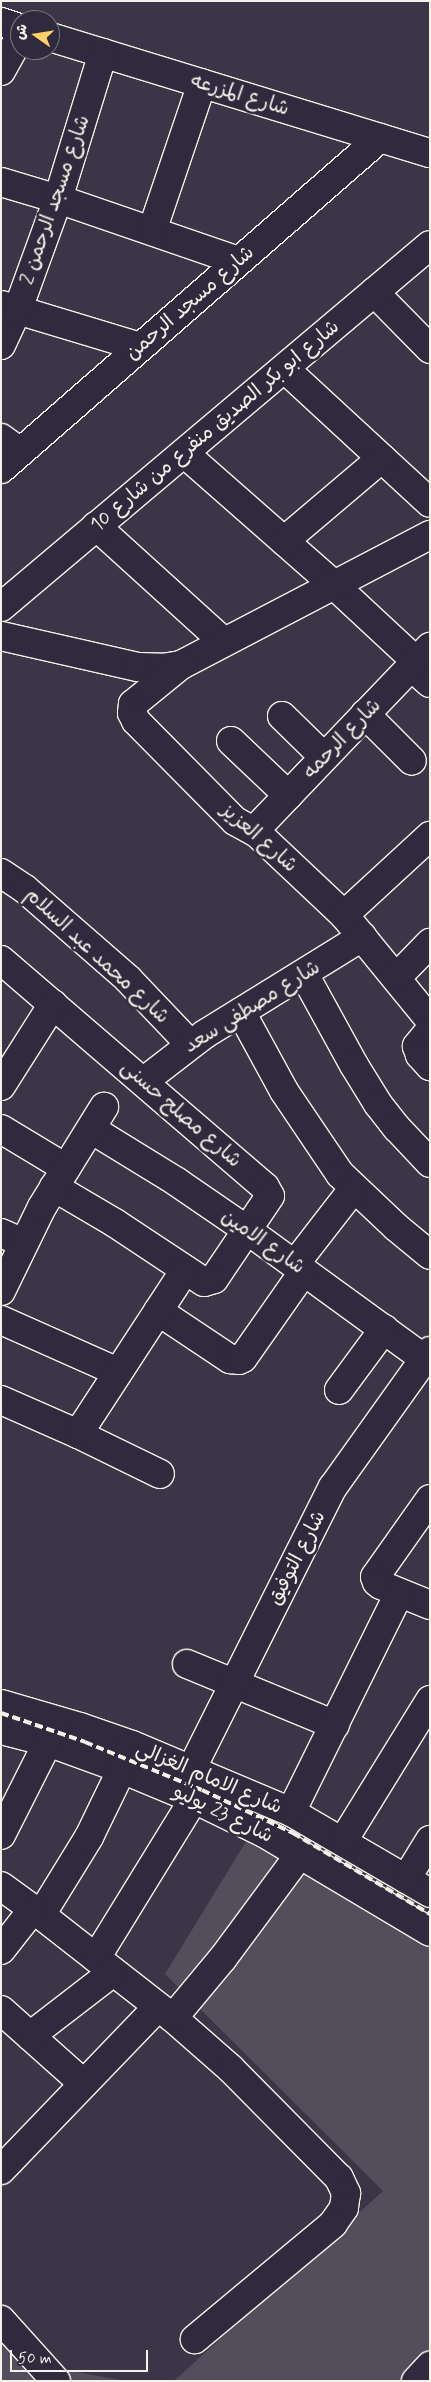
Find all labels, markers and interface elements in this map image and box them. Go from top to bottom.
north arrow [10,10,60,60]
text: ش [11,22,32,41]
street label: شارع المزرعه [188,69,292,121]
street label: شارع مسجد الرحمن 2 [15,112,95,288]
street label: شارع مسجد الرحمن [121,241,259,365]
street label: شارع ابو بكر الصديق منفرع من شارع 10 [86,315,344,537]
street label: شارع الرحمه [298,694,386,784]
street label: شارع العزيز [216,798,302,878]
street label: شارع محمد عبد السلام [20,883,174,1029]
street label: شارع مصطفى سعد [180,956,324,1058]
street label: شارع مصلح حسنى [116,1055,246,1173]
street label: شارع الامين [217,1204,309,1280]
street label: شارع التوفيق [263,1507,331,1609]
street label: شارع الامام الغزالى [132,1736,286,1820]
street label: شارع 23 يوليو [169,1780,277,1848]
scale bar [12,2340,150,2372]
text: 50 m [18,2349,52,2369]

